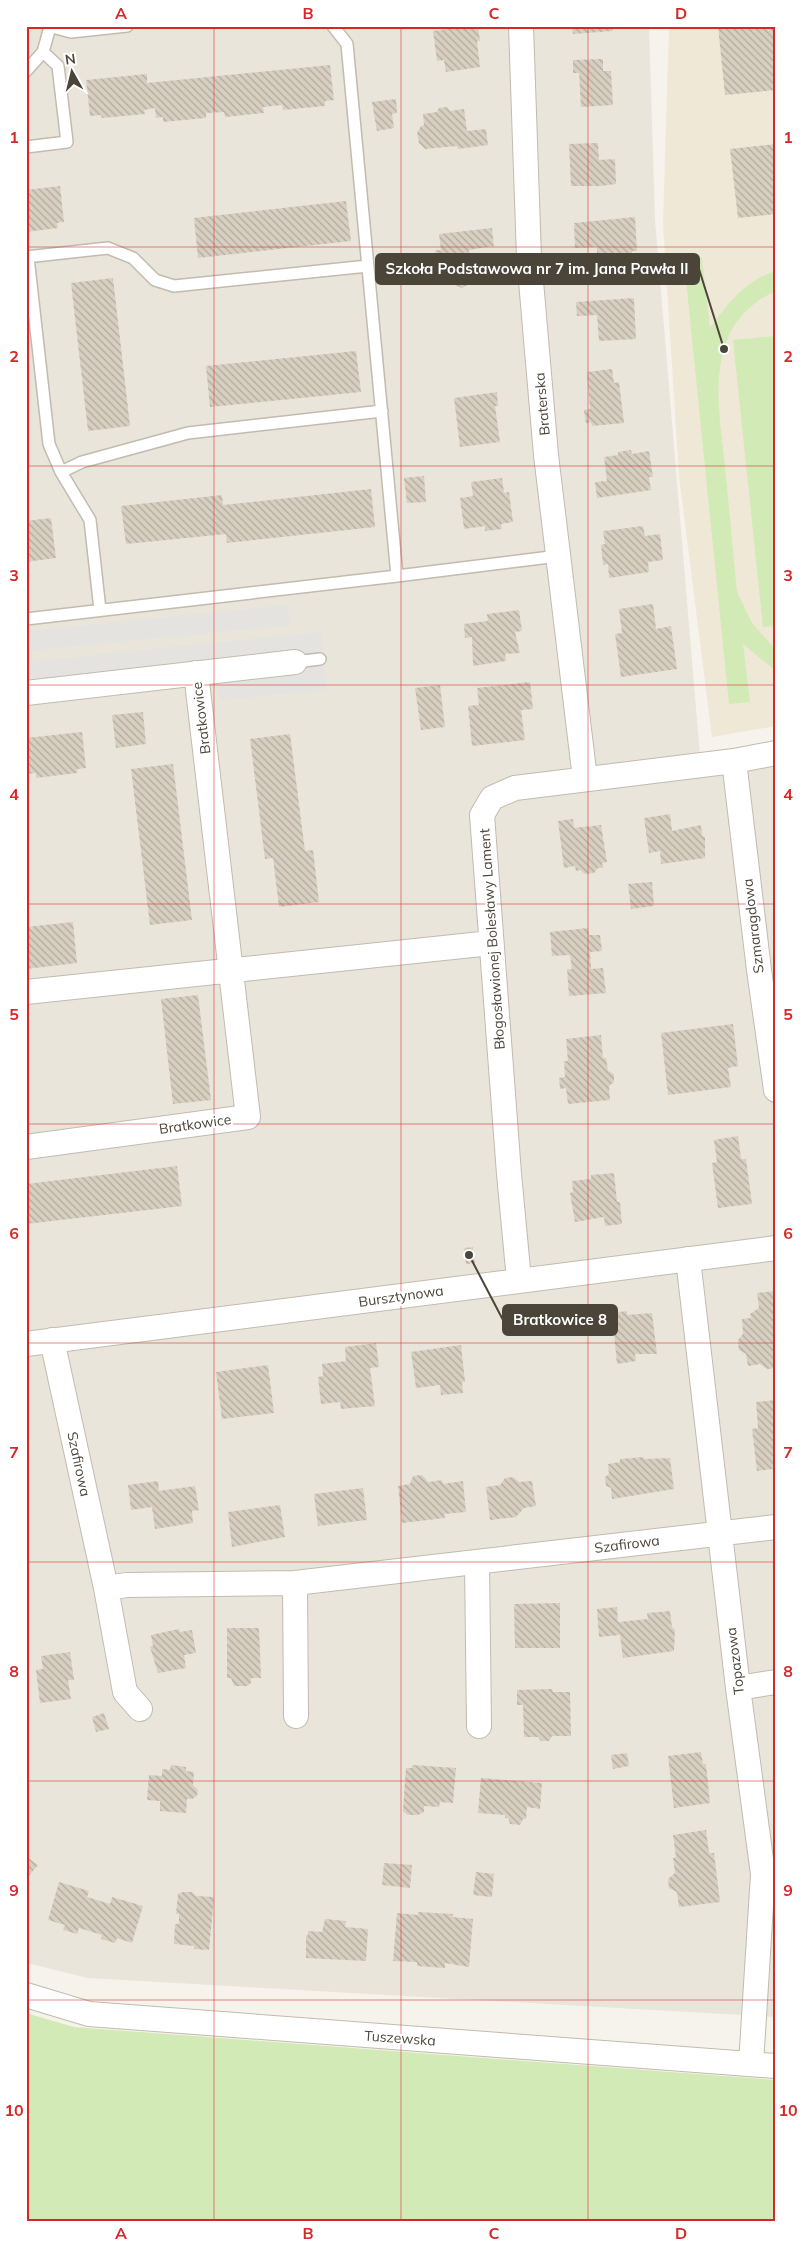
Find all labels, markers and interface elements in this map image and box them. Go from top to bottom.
text: A [115,3,127,23]
text: B [302,3,314,23]
text: C [489,3,500,23]
text: D [675,3,687,23]
north arrow [48,48,98,98]
text: N [64,49,77,69]
text: 1 [9,127,19,147]
text: 1 [783,127,793,147]
callout: Szkoła Podstawowa nr 7 im. Jana Pawła II [376,254,699,284]
text: Szkoła Podstawowa nr 7 im. Jana Pawła II [386,259,688,278]
text: 2 [9,346,19,366]
text: 2 [783,346,793,366]
street label: Braterska [530,372,554,436]
text: 3 [9,565,19,585]
text: 3 [783,565,793,585]
street label: Bratkowice [188,681,214,755]
text: 4 [9,784,19,804]
text: 4 [783,784,793,804]
street label: Błogosławionej Bolesławy Lament [475,828,509,1050]
street label: Szmaragdowa [738,878,768,974]
text: 5 [9,1004,19,1024]
text: 5 [783,1004,793,1024]
street label: Bratkowice [158,1110,232,1138]
text: 6 [9,1223,19,1243]
text: 6 [783,1223,793,1243]
street label: Bursztynowa [357,1281,445,1311]
callout: Bratkowice 8 [503,1305,617,1335]
text: Bratkowice 8 [513,1310,607,1329]
street label: Szafirowa [63,1430,95,1498]
text: 7 [9,1442,19,1462]
text: 7 [783,1442,793,1462]
street label: Szafirowa [593,1531,661,1557]
street label: Topazowa [722,1626,748,1696]
text: 8 [9,1661,19,1681]
text: 8 [783,1661,793,1681]
text: 9 [9,1880,19,1900]
text: 9 [783,1880,793,1900]
street label: Tuszewska [364,2027,436,2049]
text: 10 [4,2100,24,2120]
text: 10 [778,2100,798,2120]
text: A [115,2223,127,2243]
text: B [302,2223,314,2243]
text: C [489,2223,500,2243]
text: D [675,2223,687,2243]

